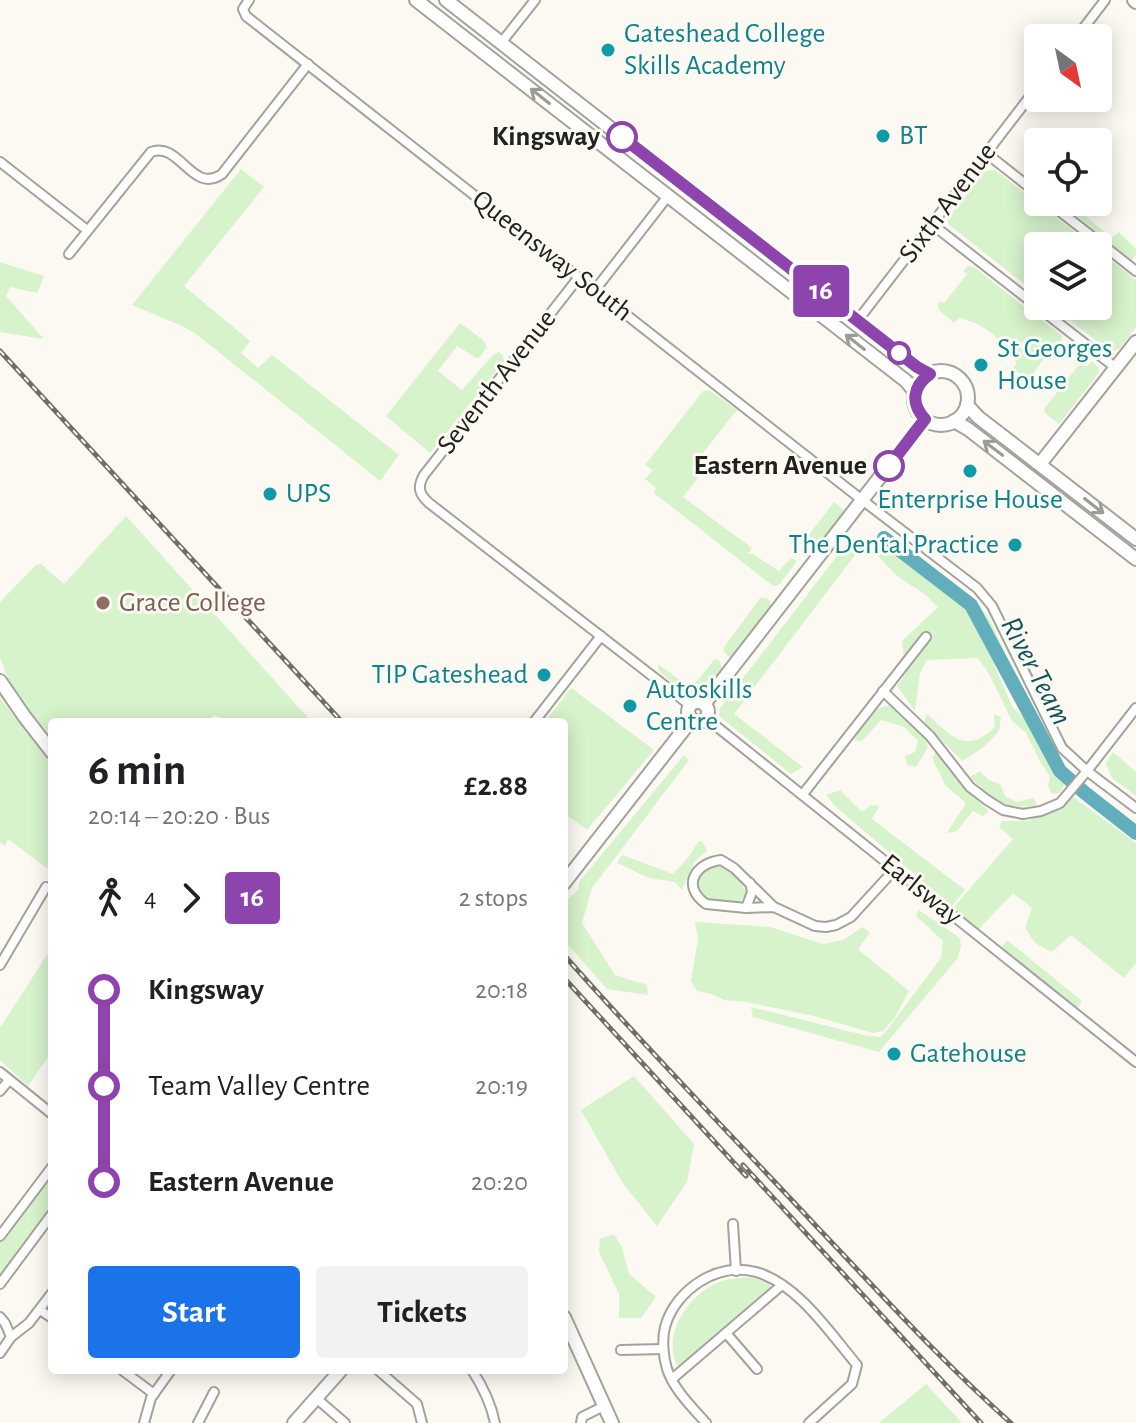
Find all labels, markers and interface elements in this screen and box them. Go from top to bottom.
place label: Gateshead College Skills Academy [624,20,826,80]
north arrow [1024,24,1112,112]
map controls [1024,24,1112,320]
marker: Gateshead College Skills Academy [599,41,617,59]
one-way arrow [530,88,551,105]
marker: Kingsway [607,122,637,152]
place label: BT [899,122,928,150]
place label: Kingsway [492,123,600,151]
marker: BT [874,127,892,145]
button: locate [1024,128,1112,216]
street label: Sixth Avenue [894,138,1002,268]
street label: Queensway South [467,185,637,327]
button: layers [1024,232,1112,320]
line badge: 16 [785,265,857,317]
text: 16 [809,277,833,305]
street label: Seventh Avenue [432,305,562,459]
one-way arrow [845,334,866,351]
place label: St Georges House [997,335,1112,395]
unlabelled marker [888,342,910,364]
marker: St Georges House [972,356,990,374]
one-way arrow [983,440,1004,457]
marker: Eastern Avenue [874,451,904,481]
place label: Eastern Avenue [694,452,867,480]
marker: Enterprise House [961,462,979,480]
place label: UPS [286,480,331,508]
marker: UPS [261,485,279,503]
place label: Enterprise House [877,486,1063,514]
one-way arrow [1083,497,1104,514]
place label: The Dental Practice [789,531,999,559]
marker: The Dental Practice [1006,536,1024,554]
place label: Grace College [119,589,266,617]
marker: Grace College [94,594,112,612]
water label: River Team [995,612,1077,730]
place label: TIP Gateshead [371,661,528,689]
marker: TIP Gateshead [535,666,553,684]
place label: Autoskills Centre [646,676,752,736]
marker: Autoskills Centre [621,697,639,715]
text: 6 min [88,749,186,793]
text: £2.88 [464,771,528,801]
text: 20:14 – 20:20 · Bus [88,803,270,829]
street label: Earlsway [875,849,967,931]
icon: walk [88,876,132,920]
icon: forward [169,876,213,920]
text: 16 [241,884,264,912]
text: 4 [144,885,157,911]
text: 2 stops [459,885,528,911]
text: Kingsway [148,975,264,1005]
text: 20:18 [475,977,528,1003]
place label: Gatehouse [910,1040,1027,1068]
marker: Gatehouse [885,1045,903,1063]
text: Team Valley Centre [148,1071,370,1101]
text: 20:19 [475,1073,528,1099]
text: Eastern Avenue [148,1167,334,1197]
text: 20:20 [471,1169,528,1195]
button: Start [88,1266,300,1358]
button: Tickets [316,1266,528,1358]

